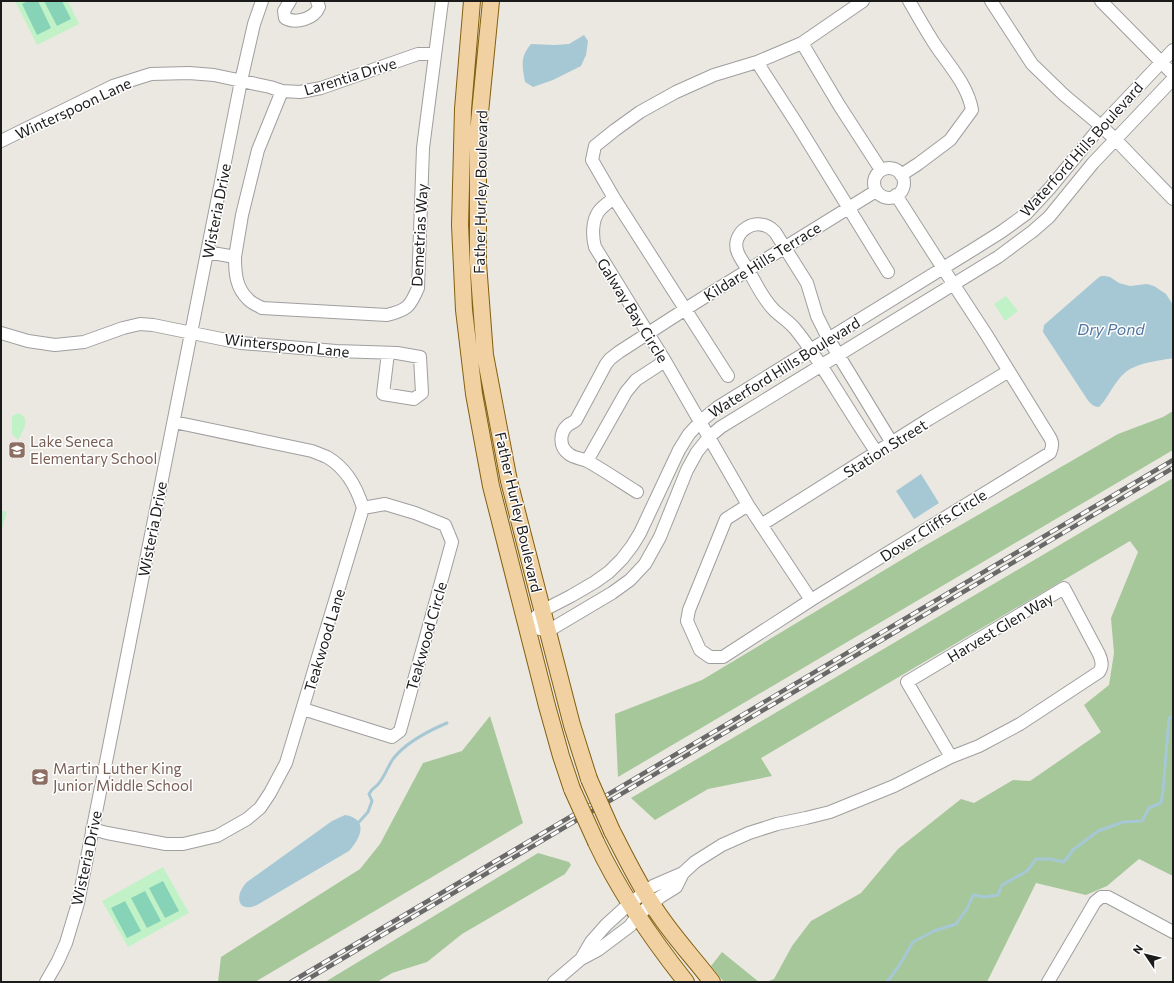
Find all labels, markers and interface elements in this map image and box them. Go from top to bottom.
street label: Larentia Drive [302,53,398,99]
street label: Winterspoon Lane [12,73,134,143]
street label: Waterford Hills Boulevard [1016,78,1146,220]
street label: Father Hurley Boulevard [470,110,490,274]
street label: Wisteria Drive [198,162,234,260]
street label: Demetrias Way [407,183,431,287]
street label: Kildare Hills Terrace [700,218,824,304]
street label: Galway Bay Circle [594,254,672,366]
street label: Waterford Hills Boulevard [705,313,863,421]
water label: Dry Pond [1077,319,1145,338]
street label: Winterspoon Lane [224,329,350,361]
street label: Station Street [840,415,930,481]
street label: Father Hurley Boulevard [492,430,546,594]
place label: Lake Seneca Elementary School [30,432,157,467]
school or university icon: Lake Seneca Elementary School [7,440,27,460]
street label: Wisteria Drive [134,480,170,578]
street label: Dover Cliffs Circle [877,485,990,565]
street label: Teakwood Circle [402,579,450,693]
street label: Teakwood Lane [300,586,348,694]
street label: Harvest Glen Way [944,588,1056,666]
place label: Martin Luther King Junior Middle School [53,759,193,794]
school or university icon: Martin Luther King Junior Middle School [30,767,50,787]
street label: Wisteria Drive [67,809,105,907]
north arrow [1126,935,1166,975]
text: N [1130,942,1145,956]

